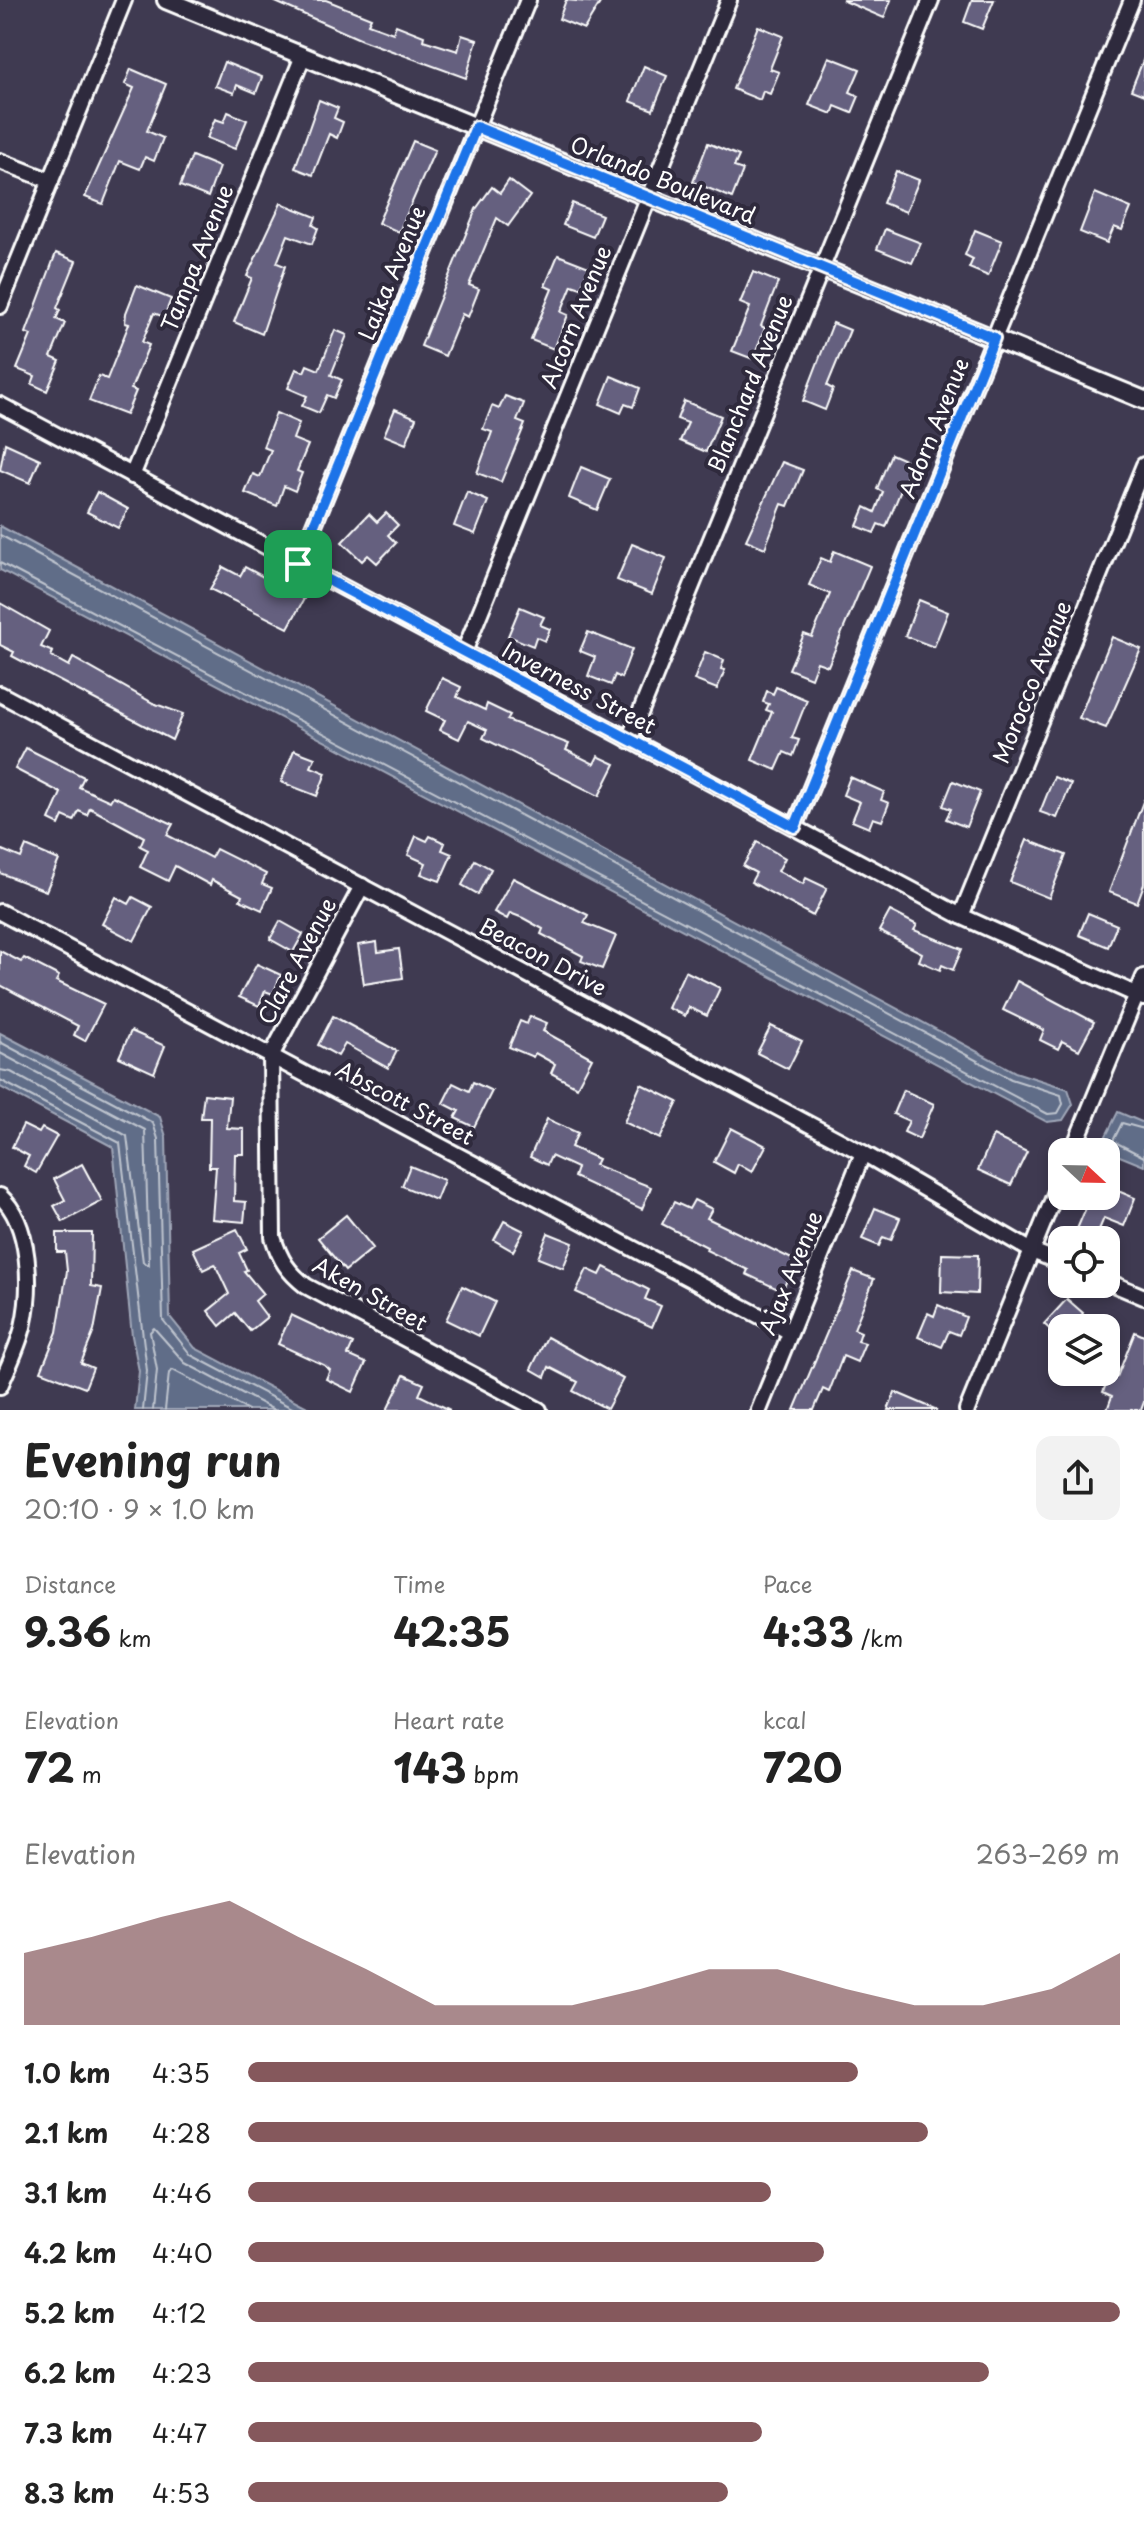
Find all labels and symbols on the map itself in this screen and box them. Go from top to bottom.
street label: Orlando Boulevard [566,126,761,231]
street label: Tampa Avenue [151,179,240,336]
street label: Laika Avenue [349,200,433,345]
street label: Alcorn Avenue [531,240,618,393]
street label: Blanchard Avenue [698,289,799,478]
street label: Adorn Avenue [889,352,976,503]
pin [264,530,332,598]
street label: Morocco Avenue [983,595,1078,768]
street label: Inverness Street [497,632,663,741]
street label: Clare Avenue [248,891,343,1030]
street label: Beacon Drive [474,908,613,1003]
street label: Abscott Street [331,1051,481,1152]
north arrow [1048,1138,1120,1210]
street label: Ajax Avenue [750,1205,829,1339]
street label: Aken Street [307,1248,434,1338]

